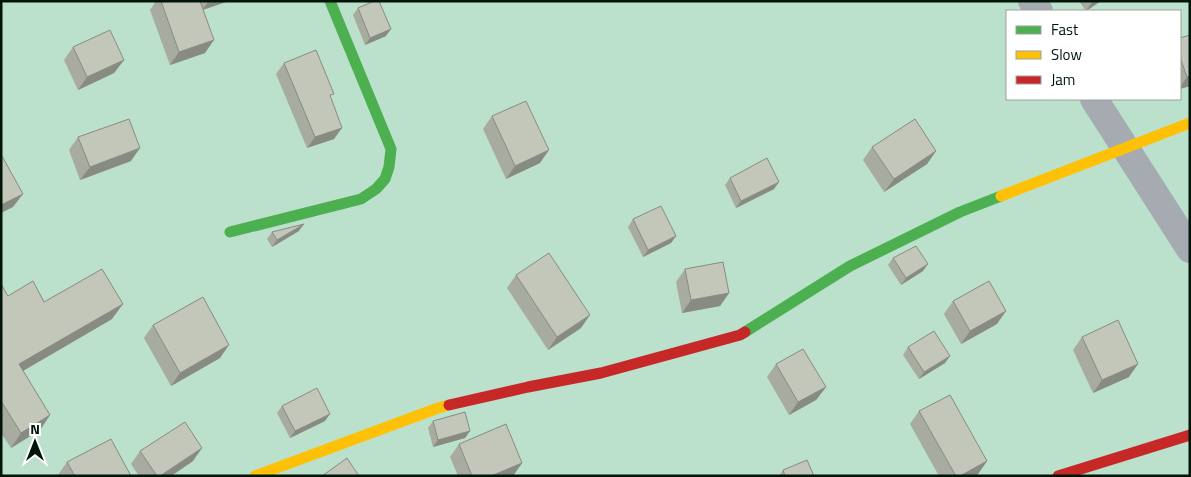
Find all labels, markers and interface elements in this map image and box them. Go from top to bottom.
legend [1006,10,1181,100]
text: Fast [1051,18,1079,41]
text: Slow [1051,43,1082,66]
text: Jam [1051,68,1075,91]
north arrow [10,417,60,467]
text: N [30,418,40,439]

